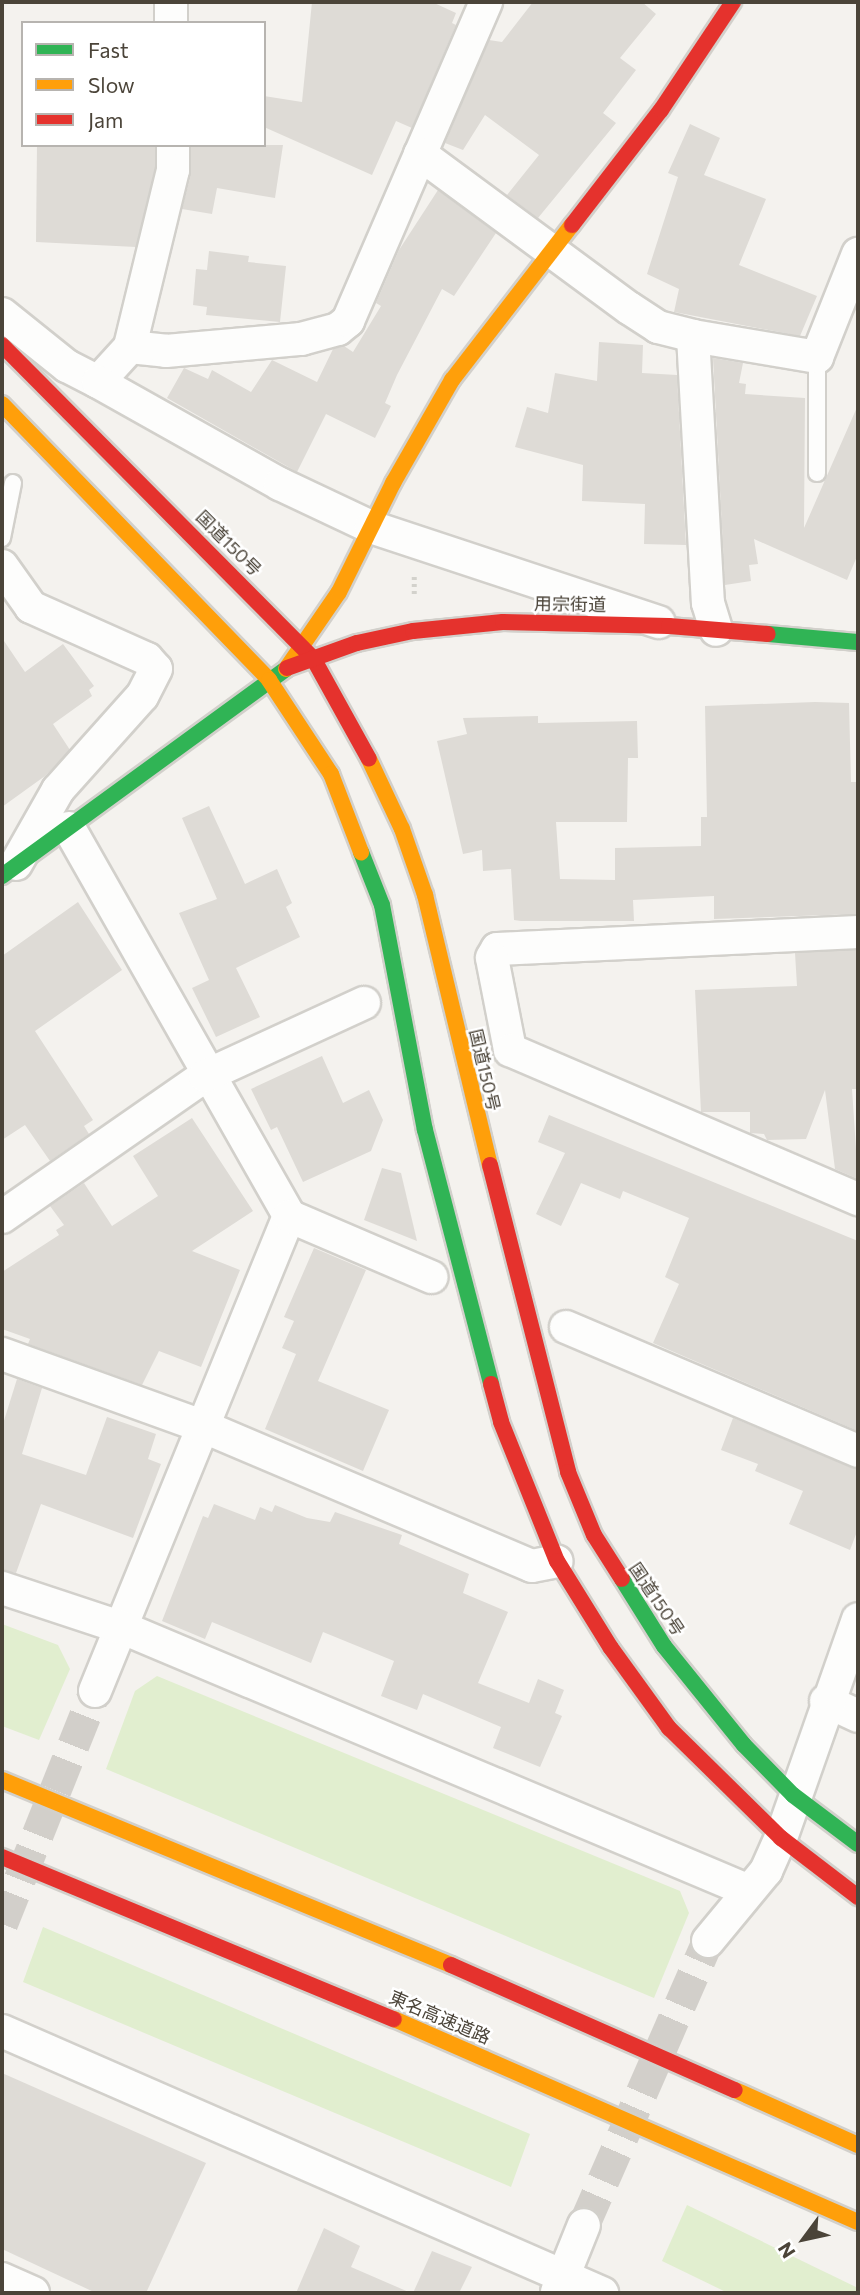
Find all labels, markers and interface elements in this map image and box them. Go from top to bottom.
legend [21,21,266,147]
text: Fast [88,37,129,62]
text: Slow [88,72,135,97]
text: Jam [88,107,123,132]
street label: 国道150号 [192,506,266,580]
street label: 用宗街道 [534,593,606,615]
street label: 国道150号 [465,1027,505,1113]
street label: 国道150号 [625,1558,689,1640]
street label: 東名高速道路 [386,1986,494,2048]
north arrow [769,2204,839,2274]
text: N [772,2238,800,2263]

